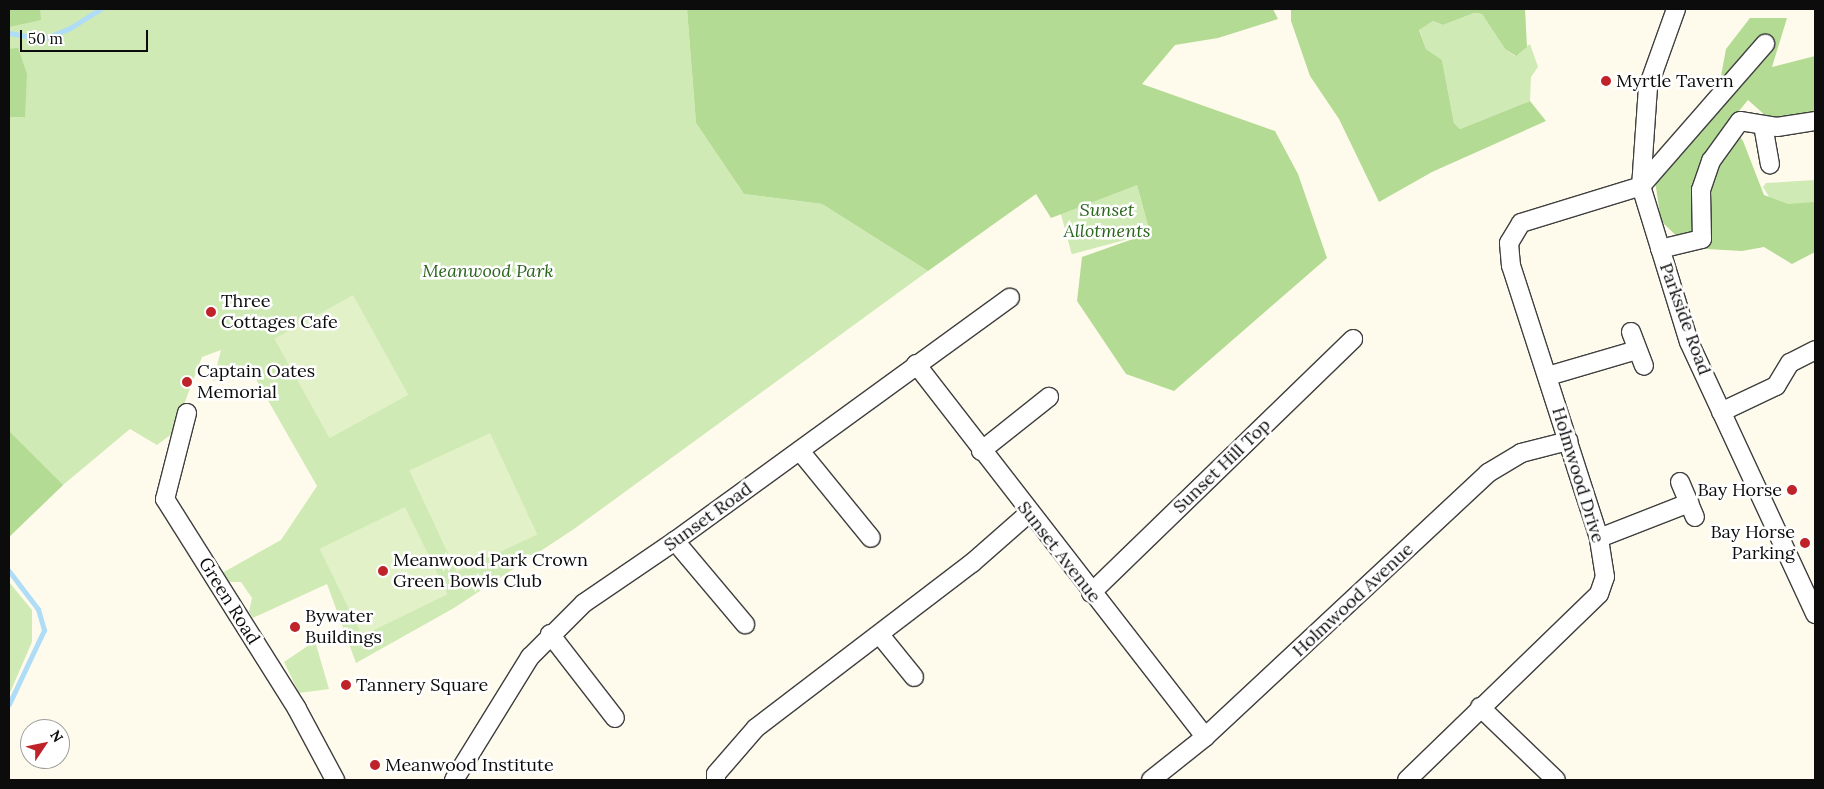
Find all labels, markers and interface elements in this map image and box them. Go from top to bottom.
scale bar [22,20,150,52]
text: 50 m [28,29,63,48]
place label: Myrtle Tavern [1616,70,1734,92]
marker: Myrtle Tavern [1600,75,1612,87]
park label: Sunset Allotments [1064,200,1150,242]
park label: Meanwood Park [422,260,554,282]
street label: Parkside Road [1655,260,1715,378]
place label: Three Cottages Cafe [221,291,338,334]
marker: Three Cottages Cafe [205,306,217,318]
place label: Captain Oates Memorial [197,361,315,404]
marker: Captain Oates Memorial [181,376,193,388]
street label: Holmwood Drive [1547,404,1609,546]
street label: Sunset Hill Top [1169,414,1275,518]
street label: Sunset Road [660,478,756,556]
place label: Bay Horse [1697,479,1782,501]
marker: Bay Horse [1786,484,1798,496]
street label: Sunset Avenue [1013,497,1105,607]
place label: Bay Horse Parking [1710,522,1795,564]
marker: Bay Horse Parking [1799,537,1811,549]
street label: Holmwood Avenue [1288,539,1418,661]
place label: Meanwood Park Crown Green Bowls Club [393,550,588,592]
street label: Green Road [194,554,264,648]
marker: Meanwood Park Crown Green Bowls Club [377,565,389,577]
place label: Bywater Buildings [305,606,382,649]
marker: Bywater Buildings [289,621,301,633]
place label: Tannery Square [356,674,488,696]
marker: Tannery Square [340,679,352,691]
north arrow [20,719,70,769]
text: N [46,727,67,746]
place label: Meanwood Institute [385,754,554,776]
marker: Meanwood Institute [369,759,381,771]

